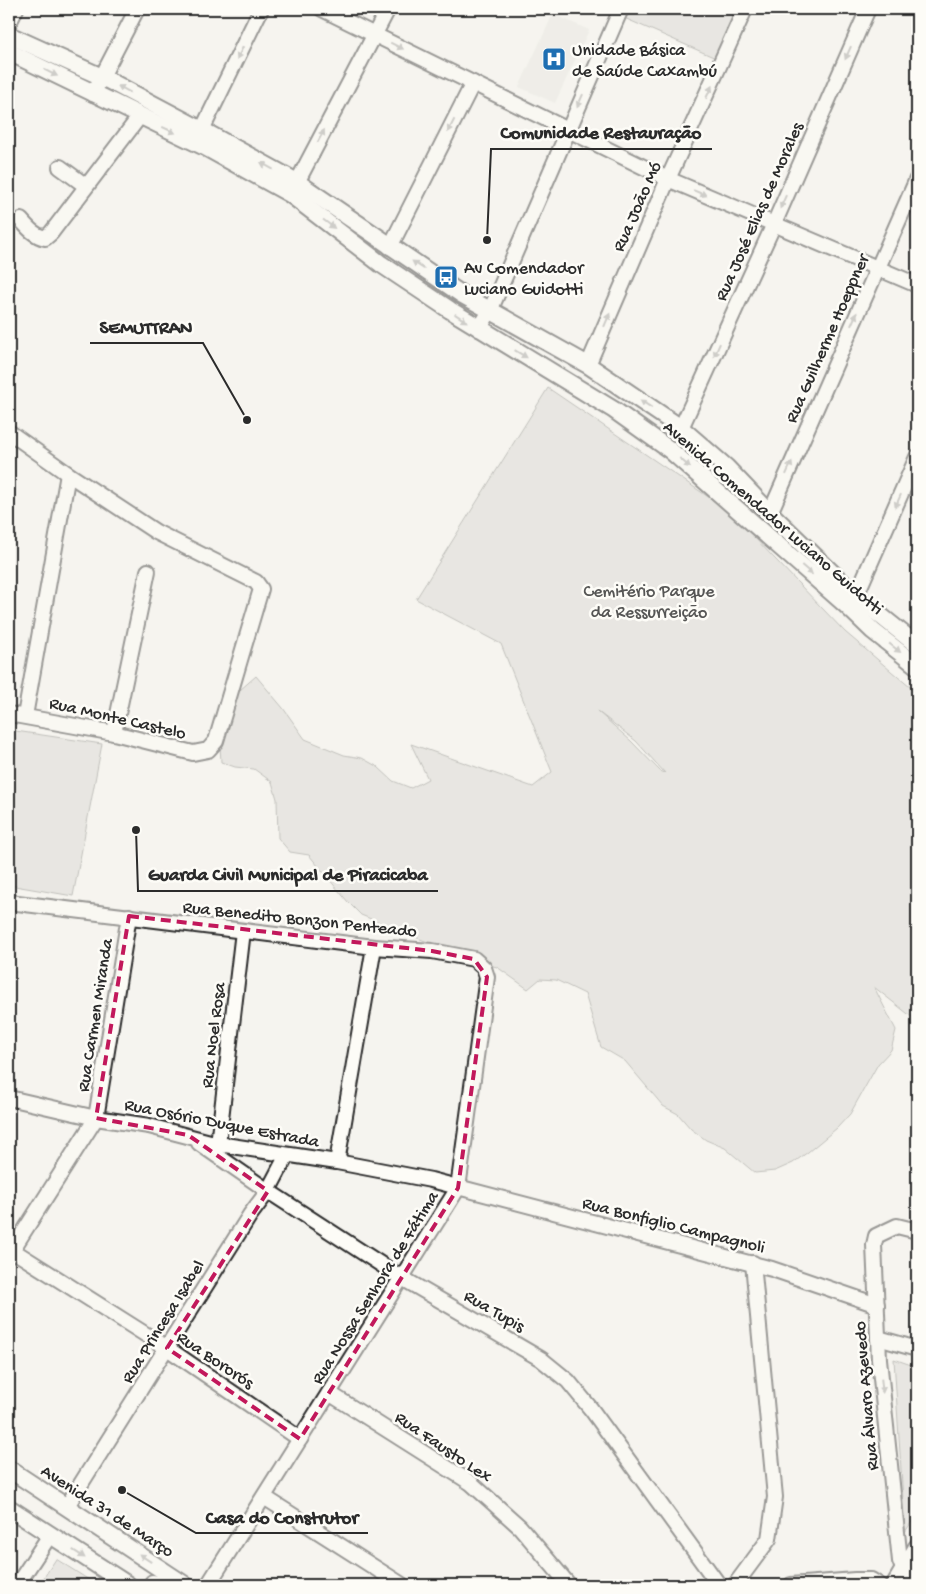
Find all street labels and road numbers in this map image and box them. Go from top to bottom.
street label: Rua José Elias de Morales [711,118,810,305]
street label: Rua João Mó [609,159,667,255]
street label: Rua Guilherme Hoeppner [782,250,876,427]
street label: Avenida Comendador Luciano Guidotti [658,417,887,620]
street label: Rua Monte Castelo [47,693,188,745]
street label: Rua Benedito Bonzon Penteado [182,898,418,943]
street label: Rua Carmen Miranda [74,936,119,1094]
street label: Rua Noel Rosa [198,980,231,1089]
street label: Rua Osório Duque Estrada [122,1095,322,1154]
street label: Rua Nossa Senhora de Fátima [308,1187,445,1389]
street label: Rua Bonfiglio Campagnoli [580,1194,767,1259]
street label: Rua Princesa Isabel [118,1257,210,1388]
street label: Rua Tupis [460,1286,529,1339]
street label: Rua Álvaro Azevedo [850,1320,884,1471]
street label: Rua Bororós [172,1328,258,1395]
street label: Rua Fausto Lex [390,1408,496,1489]
street label: Avenida 31 de Março [36,1461,177,1563]

